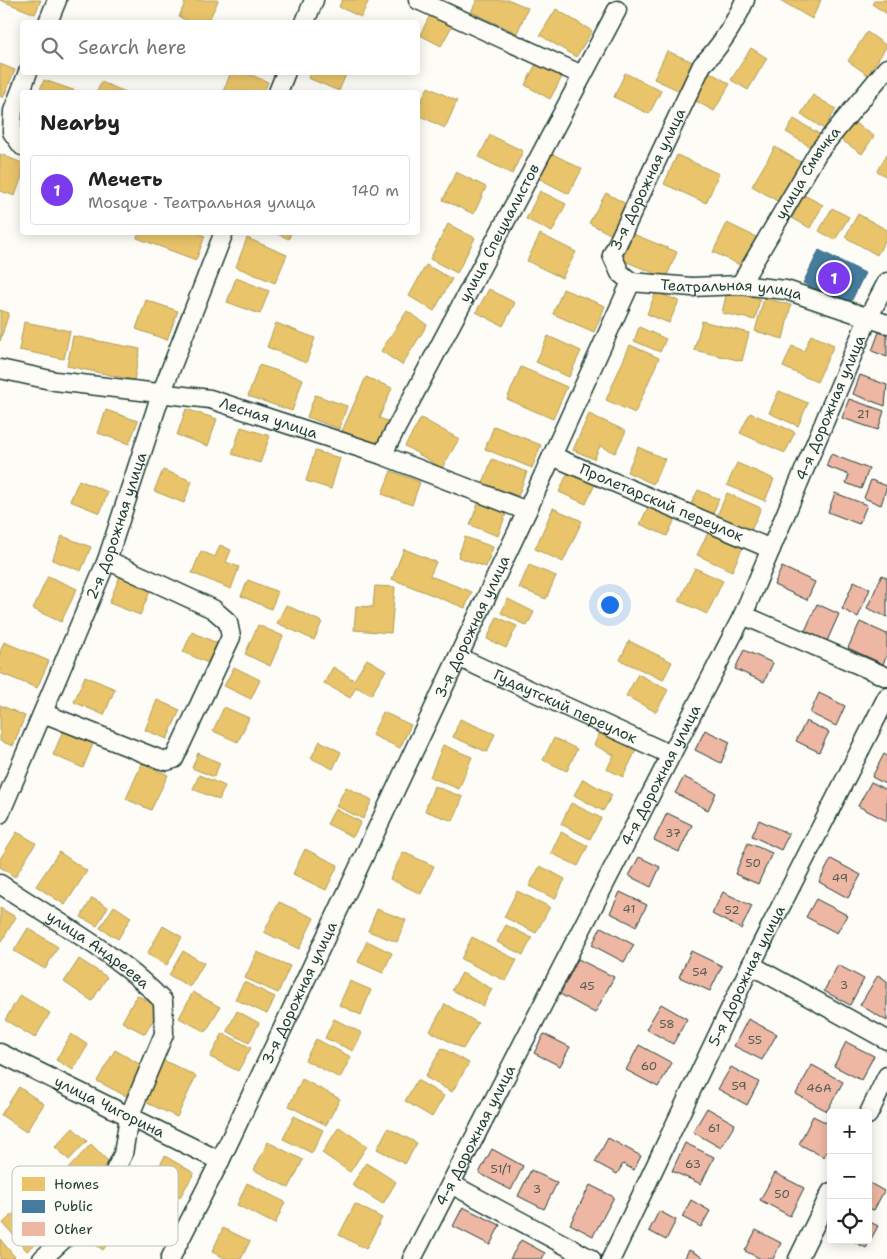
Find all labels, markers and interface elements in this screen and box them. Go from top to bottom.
search box [20,20,420,75]
icon: search [38,34,66,62]
text: Search here [78,35,187,60]
street label: 3-я Дорожная улица [606,104,690,254]
text: Nearby [40,109,120,137]
street label: улица Смычка [771,122,845,223]
street label: улица Специалистов [454,160,544,306]
text: Мечеть [88,167,162,192]
text: 1 [53,180,61,201]
text: 140 m [352,180,399,201]
text: Mosque · Театральная улица [88,192,315,213]
pin: 1 [818,259,850,297]
street label: Театральная улица [660,274,806,305]
street label: 4-я Дорожная улица [791,331,870,483]
street label: Лесная улица [217,393,321,444]
house number: 21 [857,406,869,422]
street label: 2-я Дорожная улица [81,449,152,603]
street label: Пролетарский переулок [577,459,747,546]
street label: 3-я Дорожная улица [430,551,515,701]
your location [597,592,623,618]
street label: Гудаутский переулок [490,665,640,748]
street label: 4-я Дорожная улица [616,701,705,849]
house number: 37 [665,825,681,841]
house number: 50 [745,855,761,871]
house number: 49 [832,870,848,886]
house number: 41 [623,901,635,917]
street label: 5-я Дорожная улица [704,901,790,1050]
house number: 52 [724,902,740,918]
street label: улица Андреева [43,906,154,994]
street label: 3-я Дорожная улица [257,918,342,1067]
house number: 54 [692,964,708,980]
house number: 3 [840,977,848,993]
house number: 45 [579,978,595,994]
house number: 58 [659,1016,675,1032]
house number: 55 [748,1032,762,1048]
house number: 60 [641,1058,657,1074]
street label: 4-я Дорожная улица [431,1061,520,1209]
street label: улица Чигорина [51,1071,169,1143]
house number: 59 [731,1078,747,1094]
house number: 46А [806,1080,832,1096]
map controls [827,1109,872,1244]
button: + [827,1109,872,1154]
house number: 61 [708,1120,720,1136]
button: − [827,1154,872,1199]
house number: 63 [685,1156,701,1172]
house number: 51/1 [491,1161,511,1177]
legend [12,1166,178,1246]
text: Homes [54,1175,99,1193]
house number: 3 [533,1181,541,1197]
house number: 50 [774,1186,790,1202]
text: Public [54,1197,93,1215]
button: locate [827,1199,872,1244]
text: Other [54,1220,93,1238]

